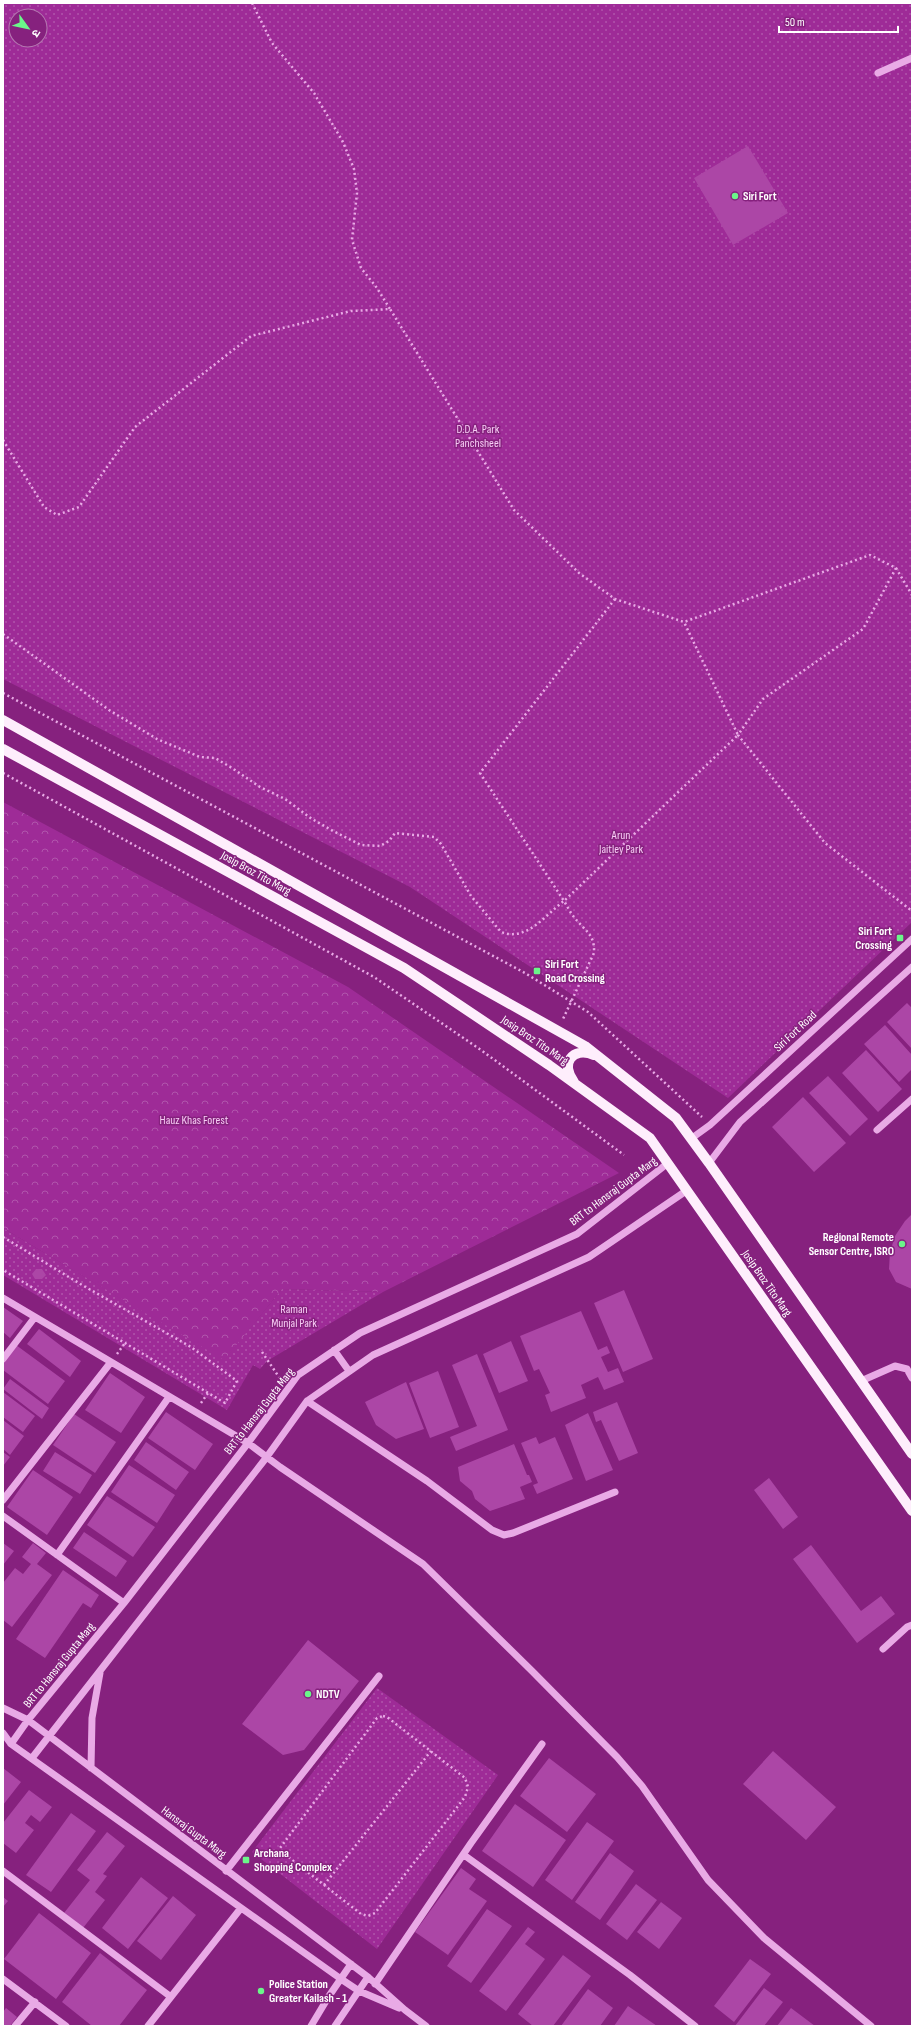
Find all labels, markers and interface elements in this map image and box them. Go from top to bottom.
north arrow [8,8,48,48]
scale bar [779,8,898,34]
text: 50 m [785,15,805,30]
text: उ [28,27,43,40]
place label: Siri Fort [743,189,777,204]
marker: Siri Fort [730,191,740,201]
park label: D.D.A. Park Panchsheel [455,422,501,451]
park label: Arun Jaitley Park [598,828,643,857]
street label: Josip Broz Tito Marg [217,848,294,899]
place label: Siri Fort Crossing [855,924,892,953]
marker: Siri Fort Crossing [895,933,905,943]
place label: Siri Fort Road Crossing [545,957,605,986]
marker: Siri Fort Road Crossing [532,966,542,976]
street label: Siri Fort Road [771,1008,820,1055]
street label: Josip Broz Tito Marg [497,1012,571,1068]
park label: Hauz Khas Forest [160,1113,229,1128]
street label: BRT to Hansraj Gupta Marg [567,1153,660,1229]
place label: Regional Remote Sensor Centre, ISRO [809,1230,894,1259]
marker: Regional Remote Sensor Centre, ISRO [897,1239,907,1249]
street label: Josip Broz Tito Marg [738,1246,795,1320]
park label: Raman Munjal Park [271,1302,317,1331]
street label: BRT to Hansraj Gupta Marg [221,1365,298,1458]
street label: BRT to Hansraj Gupta Marg [20,1619,99,1711]
place label: NDTV [316,1687,340,1702]
marker: NDTV [303,1689,313,1699]
street label: Hansraj Gupta Marg [158,1803,229,1862]
place label: Archana Shopping Complex [253,1846,332,1875]
marker: Archana Shopping Complex [241,1855,251,1865]
place label: Police Station Greater Kailash - 1 [269,1977,347,2006]
marker: Police Station Greater Kailash - 1 [256,1986,266,1996]

